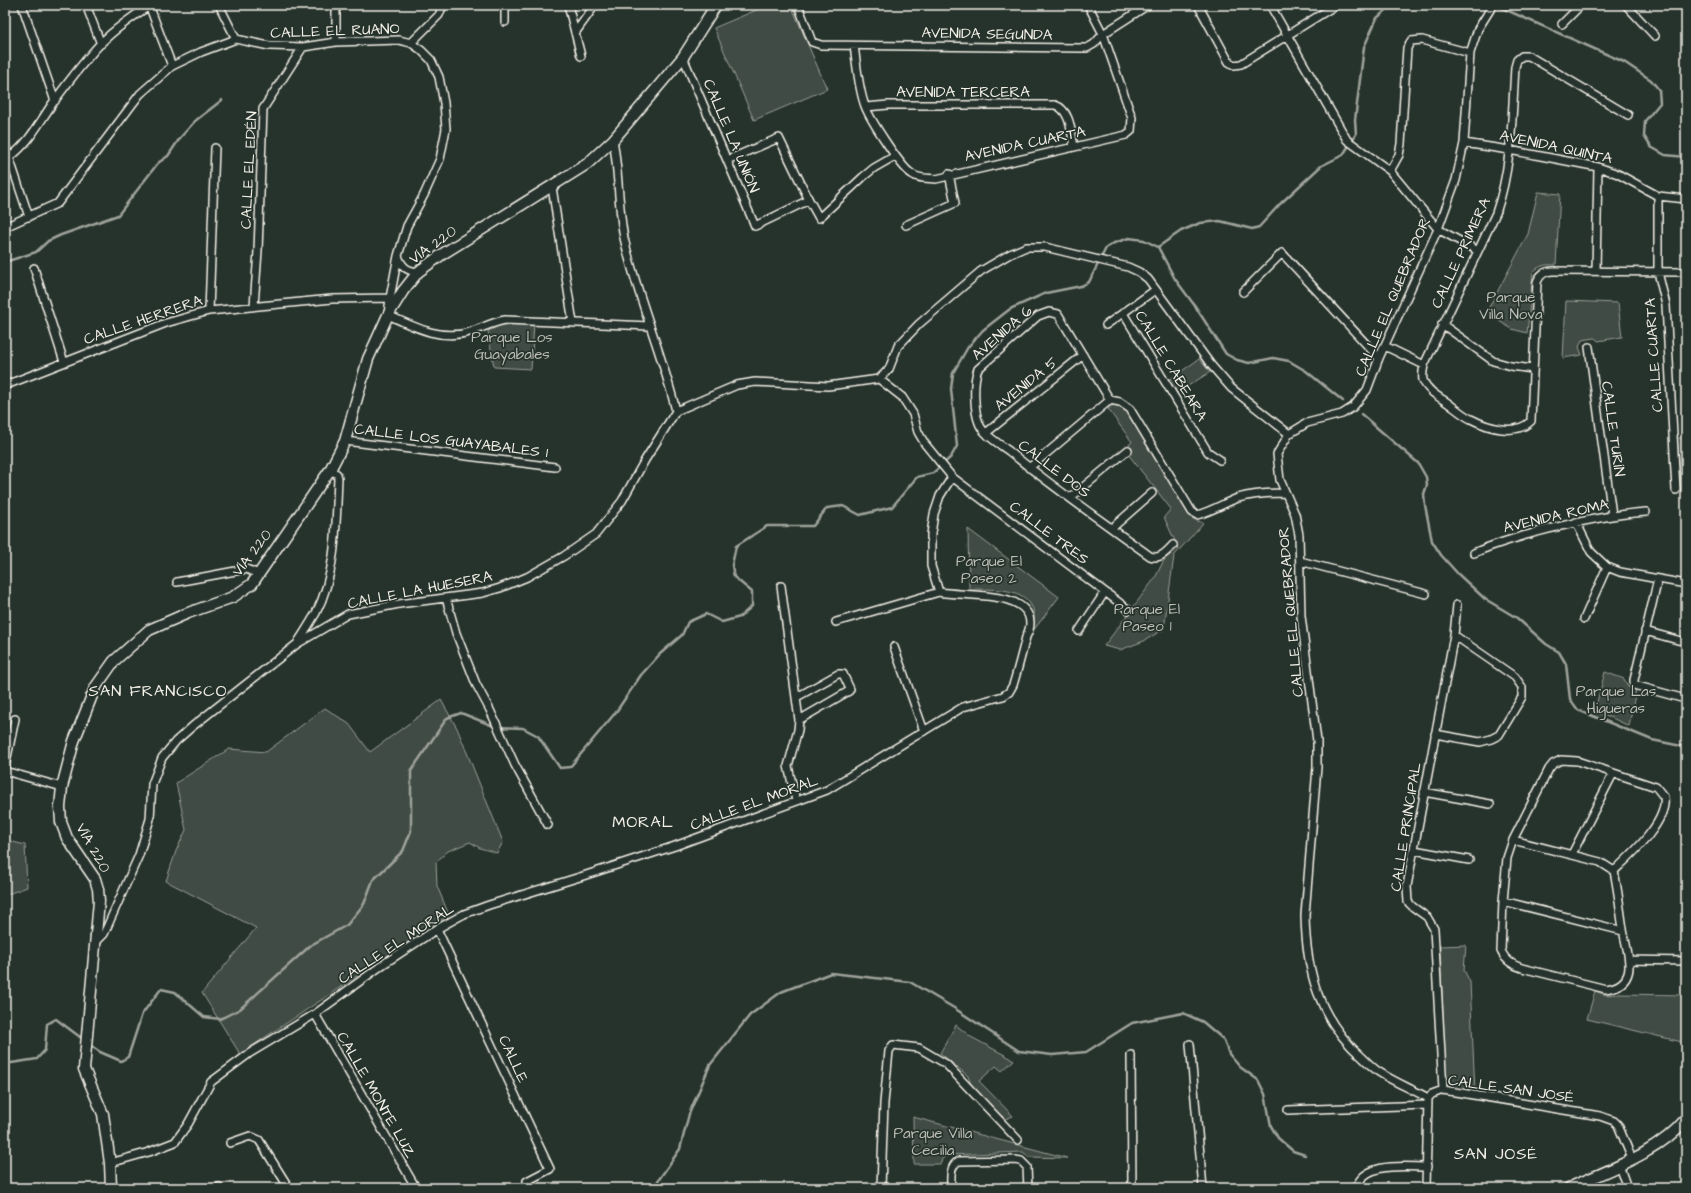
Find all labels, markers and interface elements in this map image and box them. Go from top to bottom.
street label: CALLE EL RUANO [270,18,400,44]
street label: AVENIDA SEGUNDA [921,22,1053,46]
street label: CALLE LA UNIÓN [698,76,764,196]
street label: AVENIDA TERCERA [896,82,1030,103]
street label: CALLE EL EDÉN [235,111,263,229]
street label: AVENIDA CUARTA [963,121,1088,167]
street label: AVENIDA QUINTA [1498,125,1615,169]
street label: CALLE PRIMERA [1426,194,1496,312]
street label: CALLE EL QUEBRADOR [1350,214,1436,380]
street label: VÍA 220 [405,220,461,269]
park label: Parque Villa Nova [1479,287,1543,325]
street label: CALLE HERRERA [81,290,206,350]
street label: CALLE CUARTA [1640,297,1668,413]
street label: AVENIDA 6 [967,300,1037,365]
street label: CALLE CABEARA [1130,307,1213,426]
park label: Parque Los Guayabales [471,327,553,366]
street label: AVENIDA 5 [990,352,1062,416]
street label: CALLE TURÍN [1596,380,1630,478]
street label: CALLE LOS GUAYABALES 1 [353,419,549,463]
street label: CALLE DOS [1014,435,1095,503]
street label: AVENIDA ROMA [1501,494,1611,538]
street label: CALLE TRES [1005,496,1093,570]
street label: VÍA 220 [227,525,277,581]
street label: CALLE EL QUEBRADOR [1273,526,1309,698]
park label: Parque El Paseo 2 [956,551,1022,589]
street label: CALLE LA HUESERA [346,566,495,614]
park label: Parque El Paseo 1 [1114,599,1180,637]
district label: SAN FRANCISCO [89,680,227,702]
park label: Parque Las Higueras [1576,681,1657,720]
street label: CALLE PRINCIPAL [1385,760,1427,893]
street label: CALLE EL MORAL [687,770,821,836]
district label: MORAL [612,811,674,833]
street label: VÍA 220 [70,819,116,877]
street label: CALLE EL MORAL [334,898,459,989]
street label: CALLE MONTE LUZ [331,1028,421,1162]
street label: CALLE [493,1032,533,1086]
street label: CALLE SAN JOSÉ [1447,1070,1575,1108]
park label: Parque Villa Cecilia [894,1123,973,1161]
district label: SAN JOSÉ [1454,1143,1538,1165]

